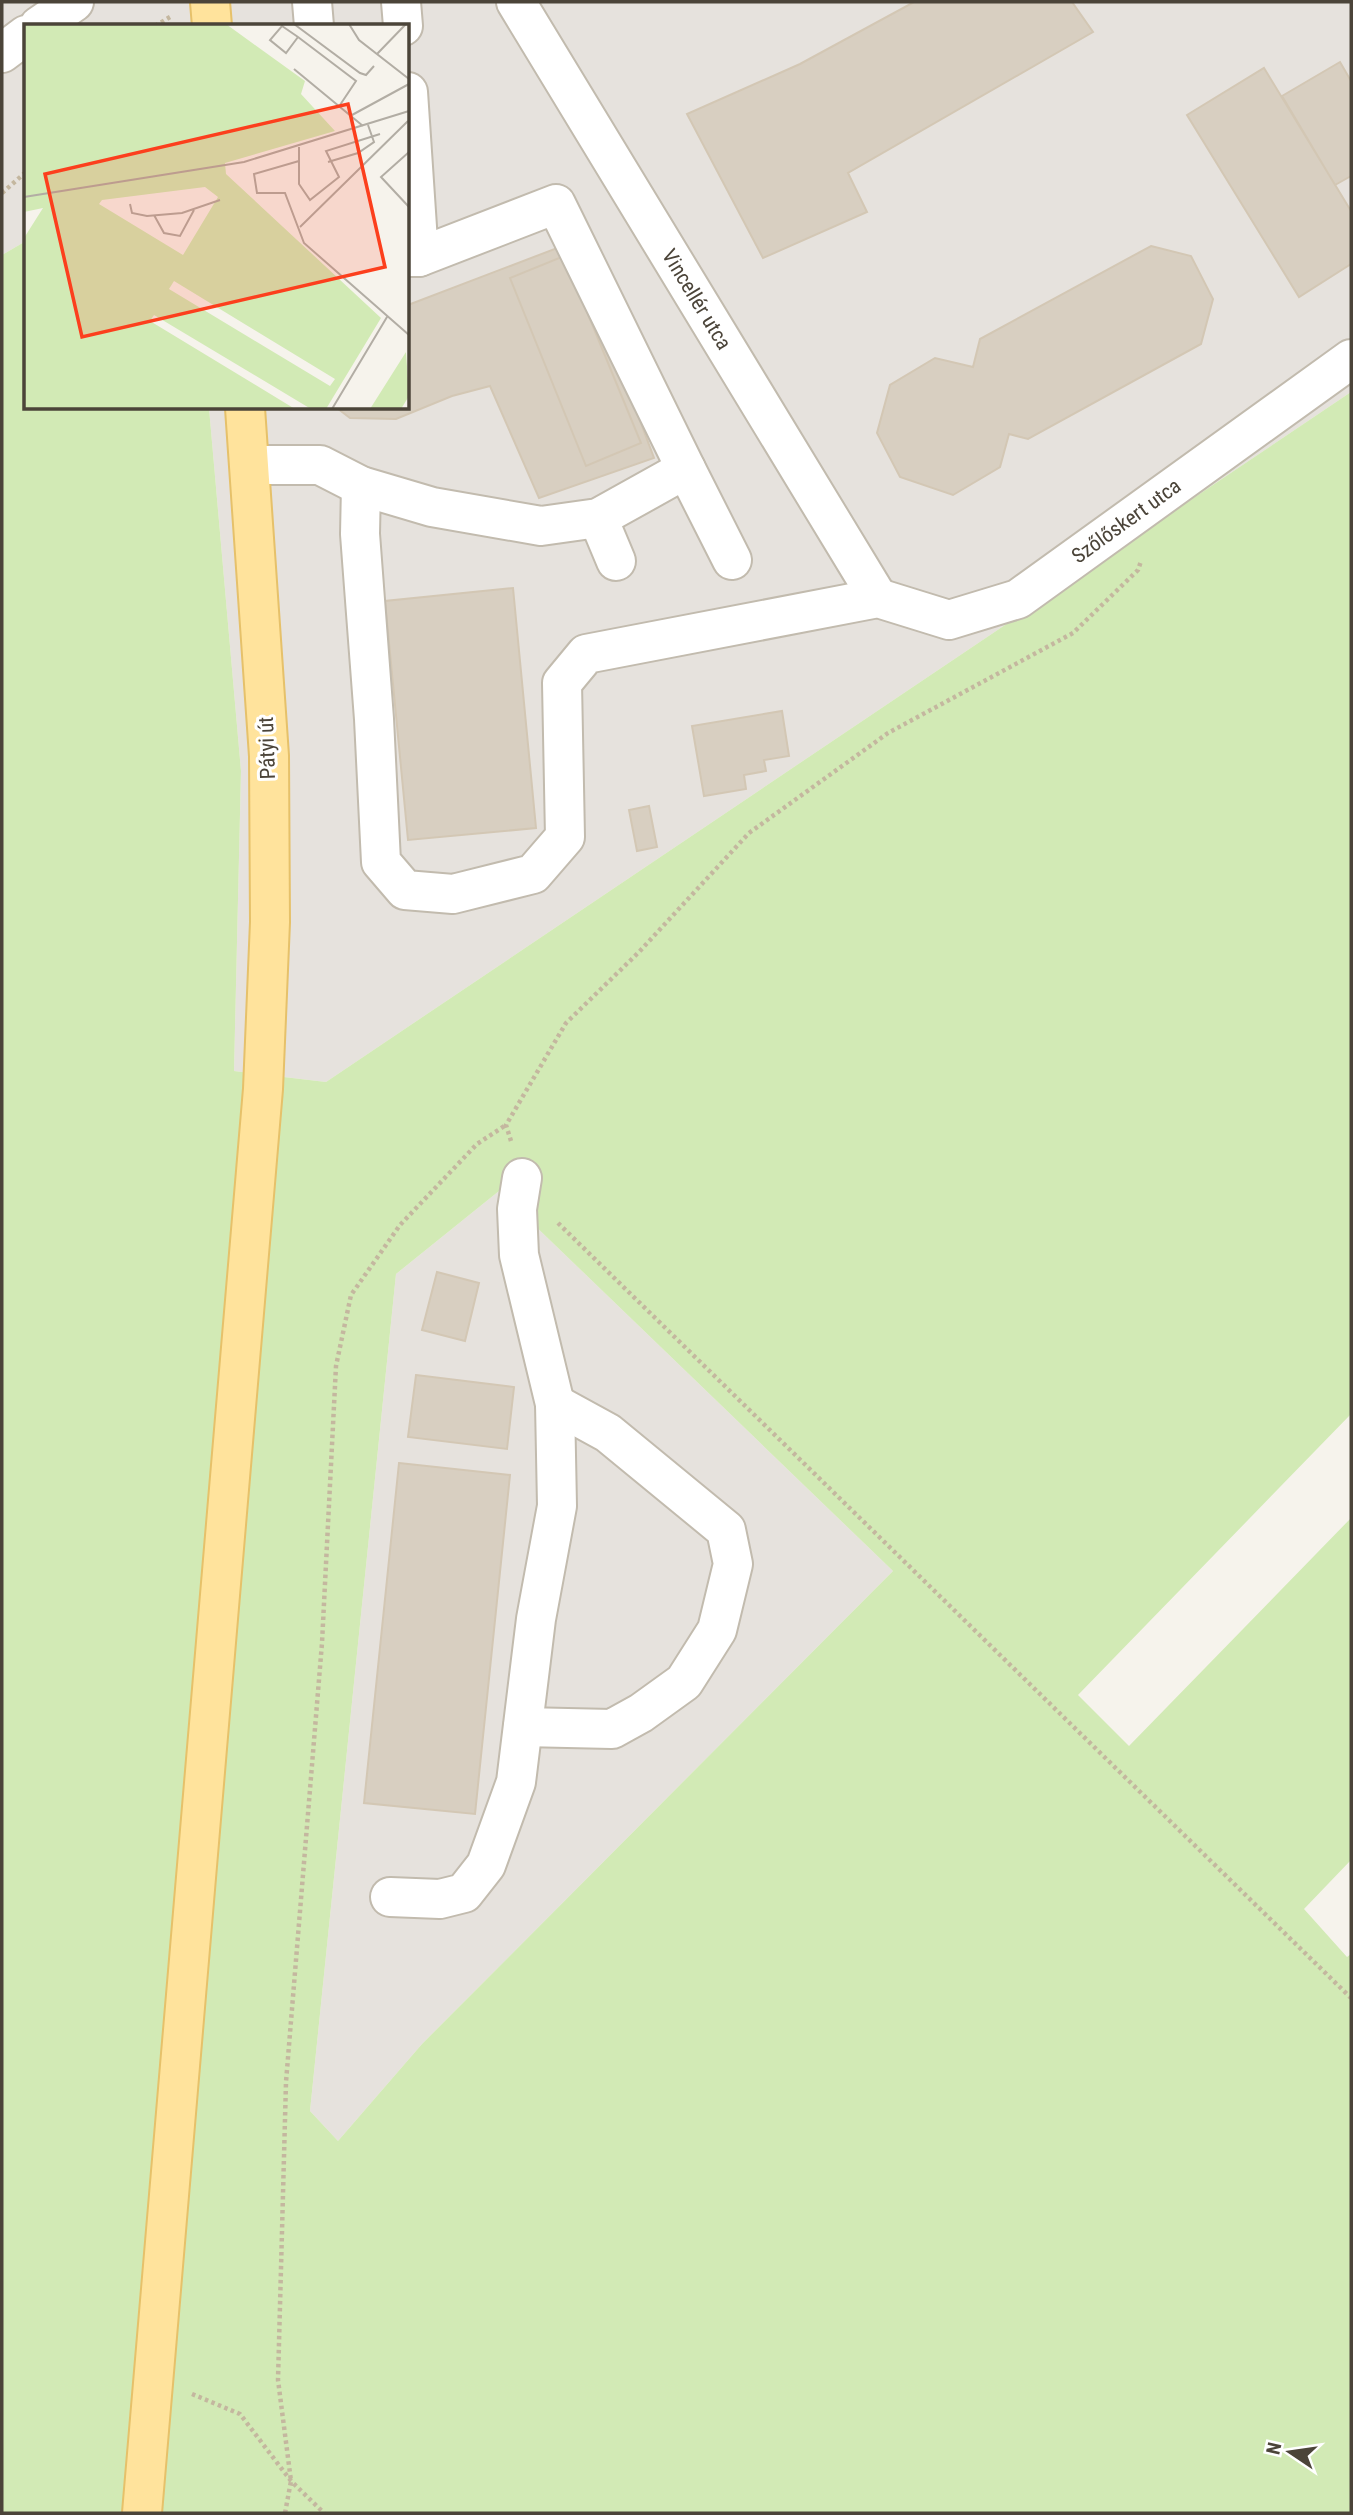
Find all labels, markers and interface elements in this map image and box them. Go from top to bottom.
inset map [24,24,410,410]
street label: Vincellér utca [657,245,736,354]
street label: Szőlőskert utca [1067,474,1185,568]
street label: Pátyi út [254,716,280,780]
north arrow [1255,2417,1325,2487]
text: N [1261,2440,1286,2457]

